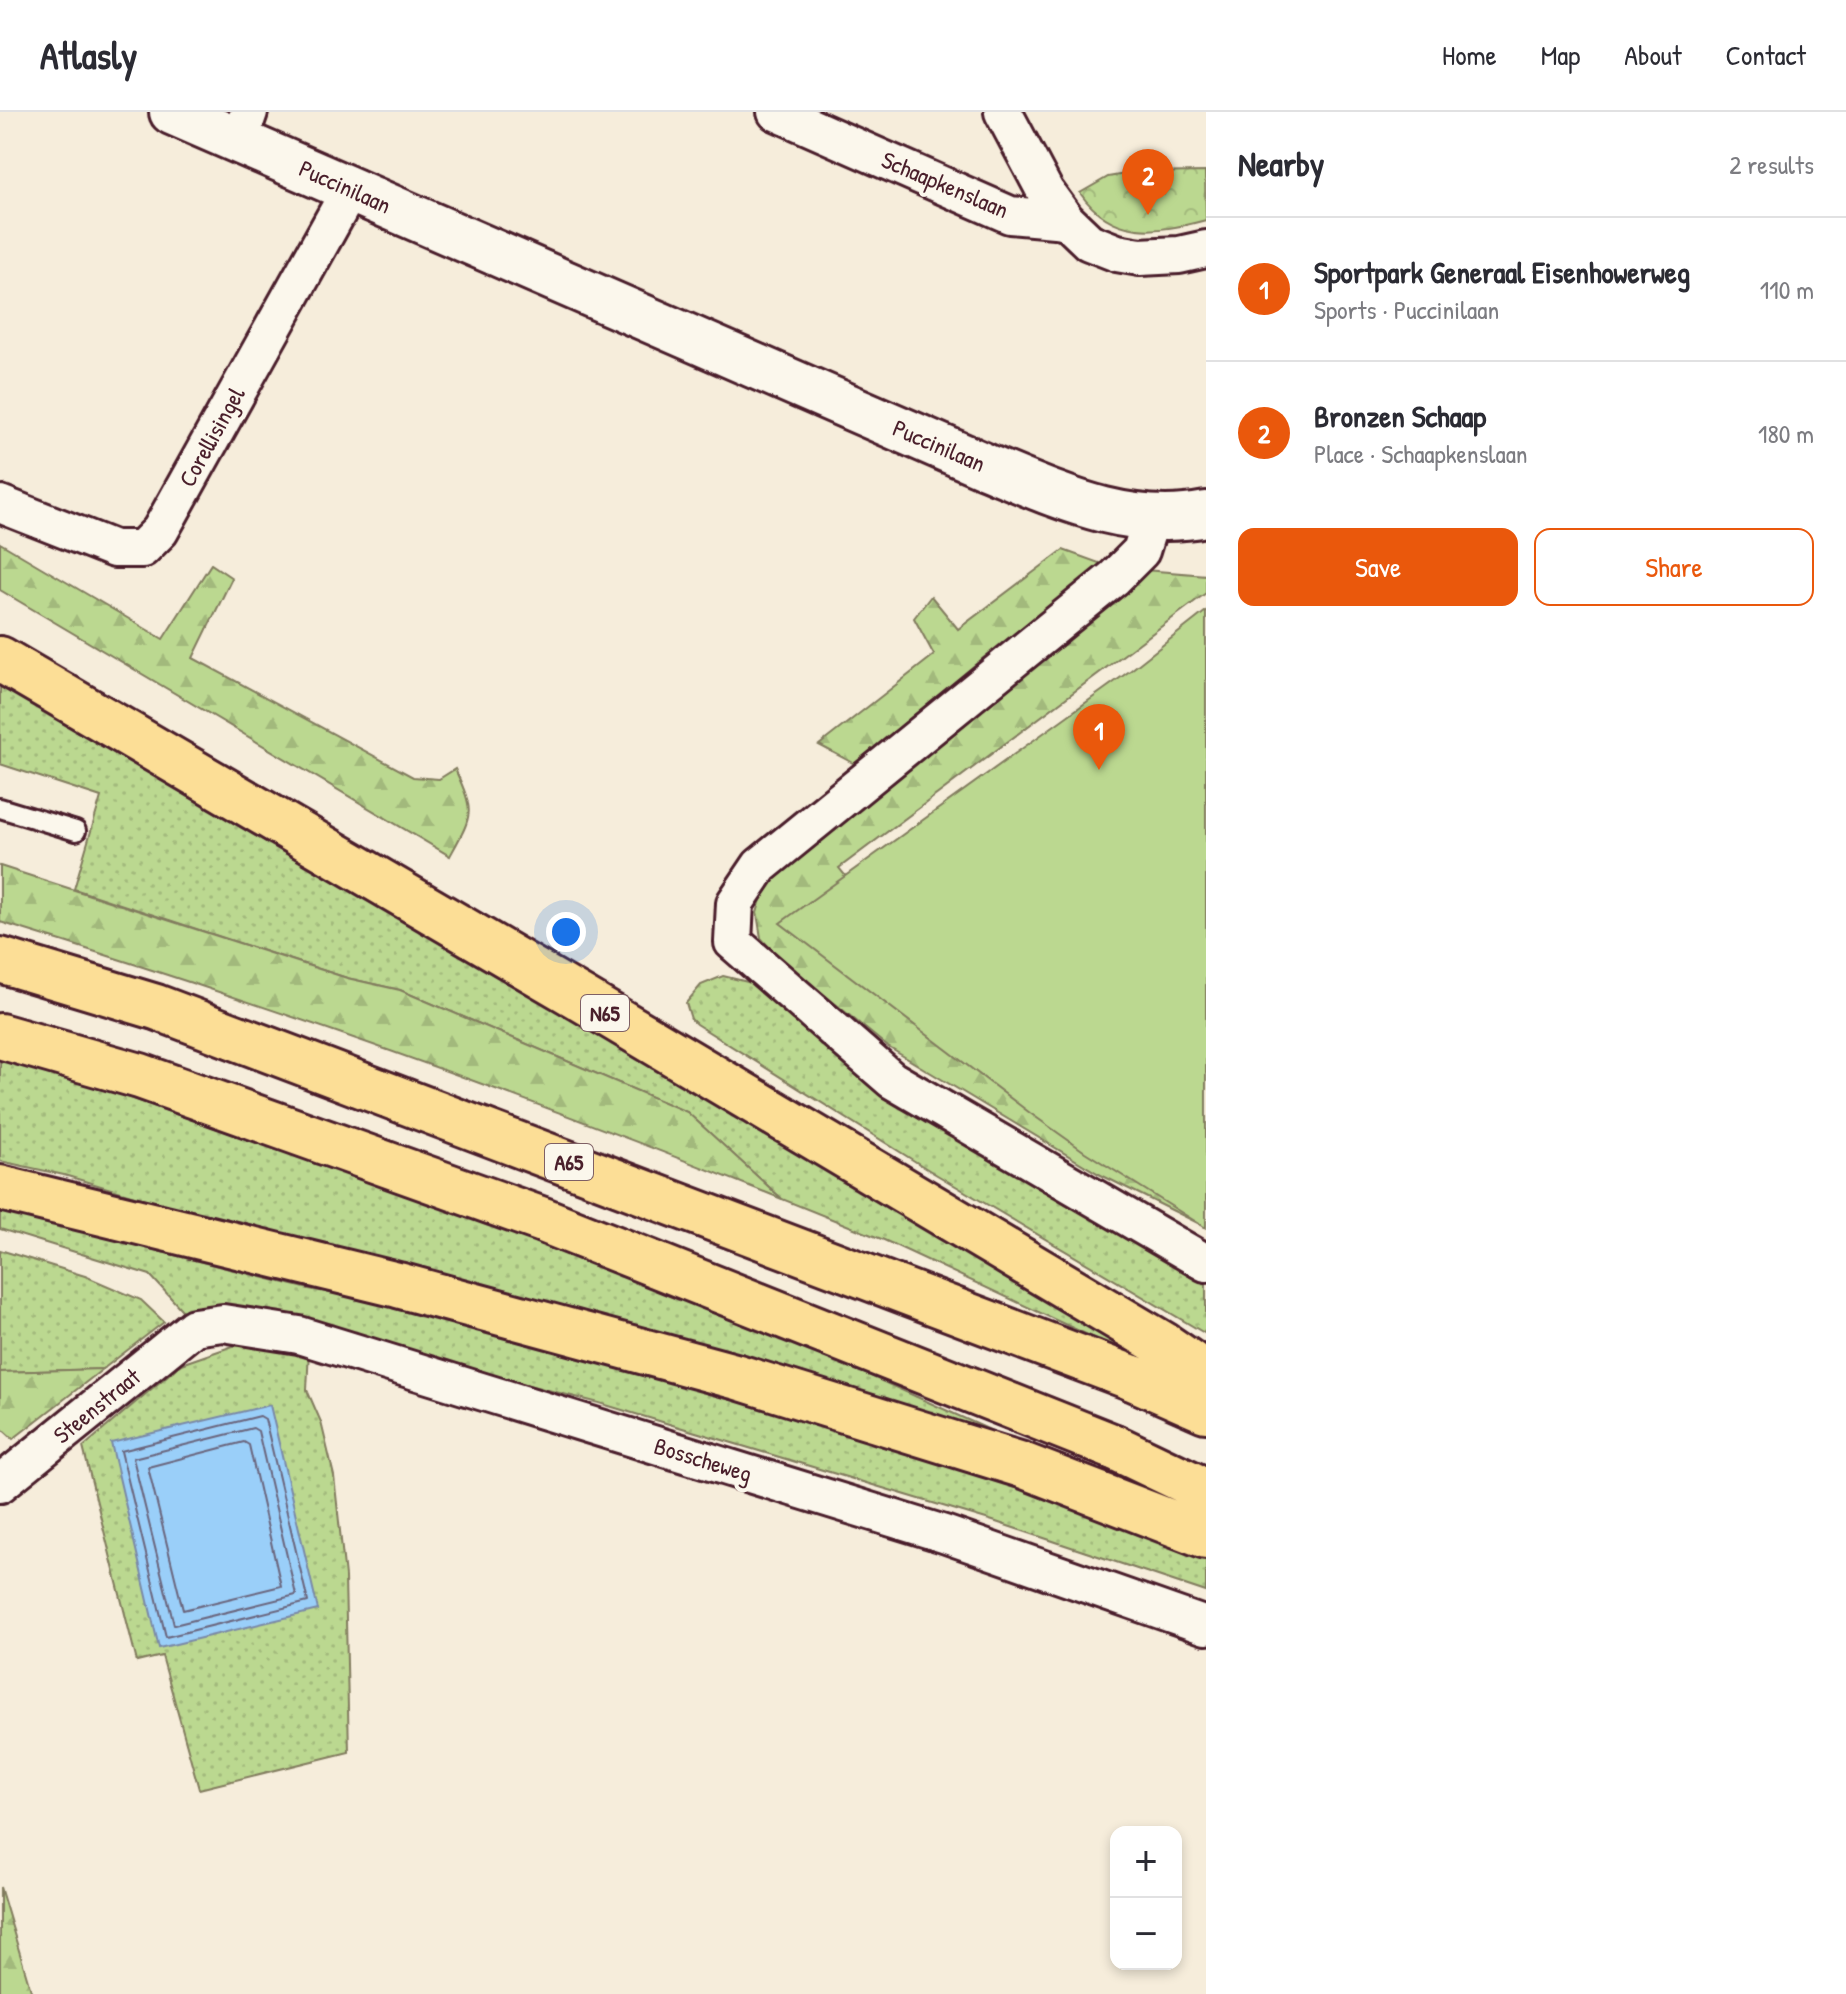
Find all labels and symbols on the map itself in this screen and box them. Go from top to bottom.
street label: Schaapkenslaan [877,143,1014,225]
pin: 2 [1122,149,1174,215]
street label: Puccinilaan [294,152,396,221]
street label: Corellisingel [171,380,252,492]
street label: Puccinilaan [888,411,990,479]
pin: 1 [1073,704,1125,770]
your location [546,912,586,952]
road number: N65 [581,995,629,1031]
road number: A65 [545,1144,593,1180]
street label: Steenstraat [46,1360,147,1450]
street label: Bosscheweg [651,1429,756,1489]

